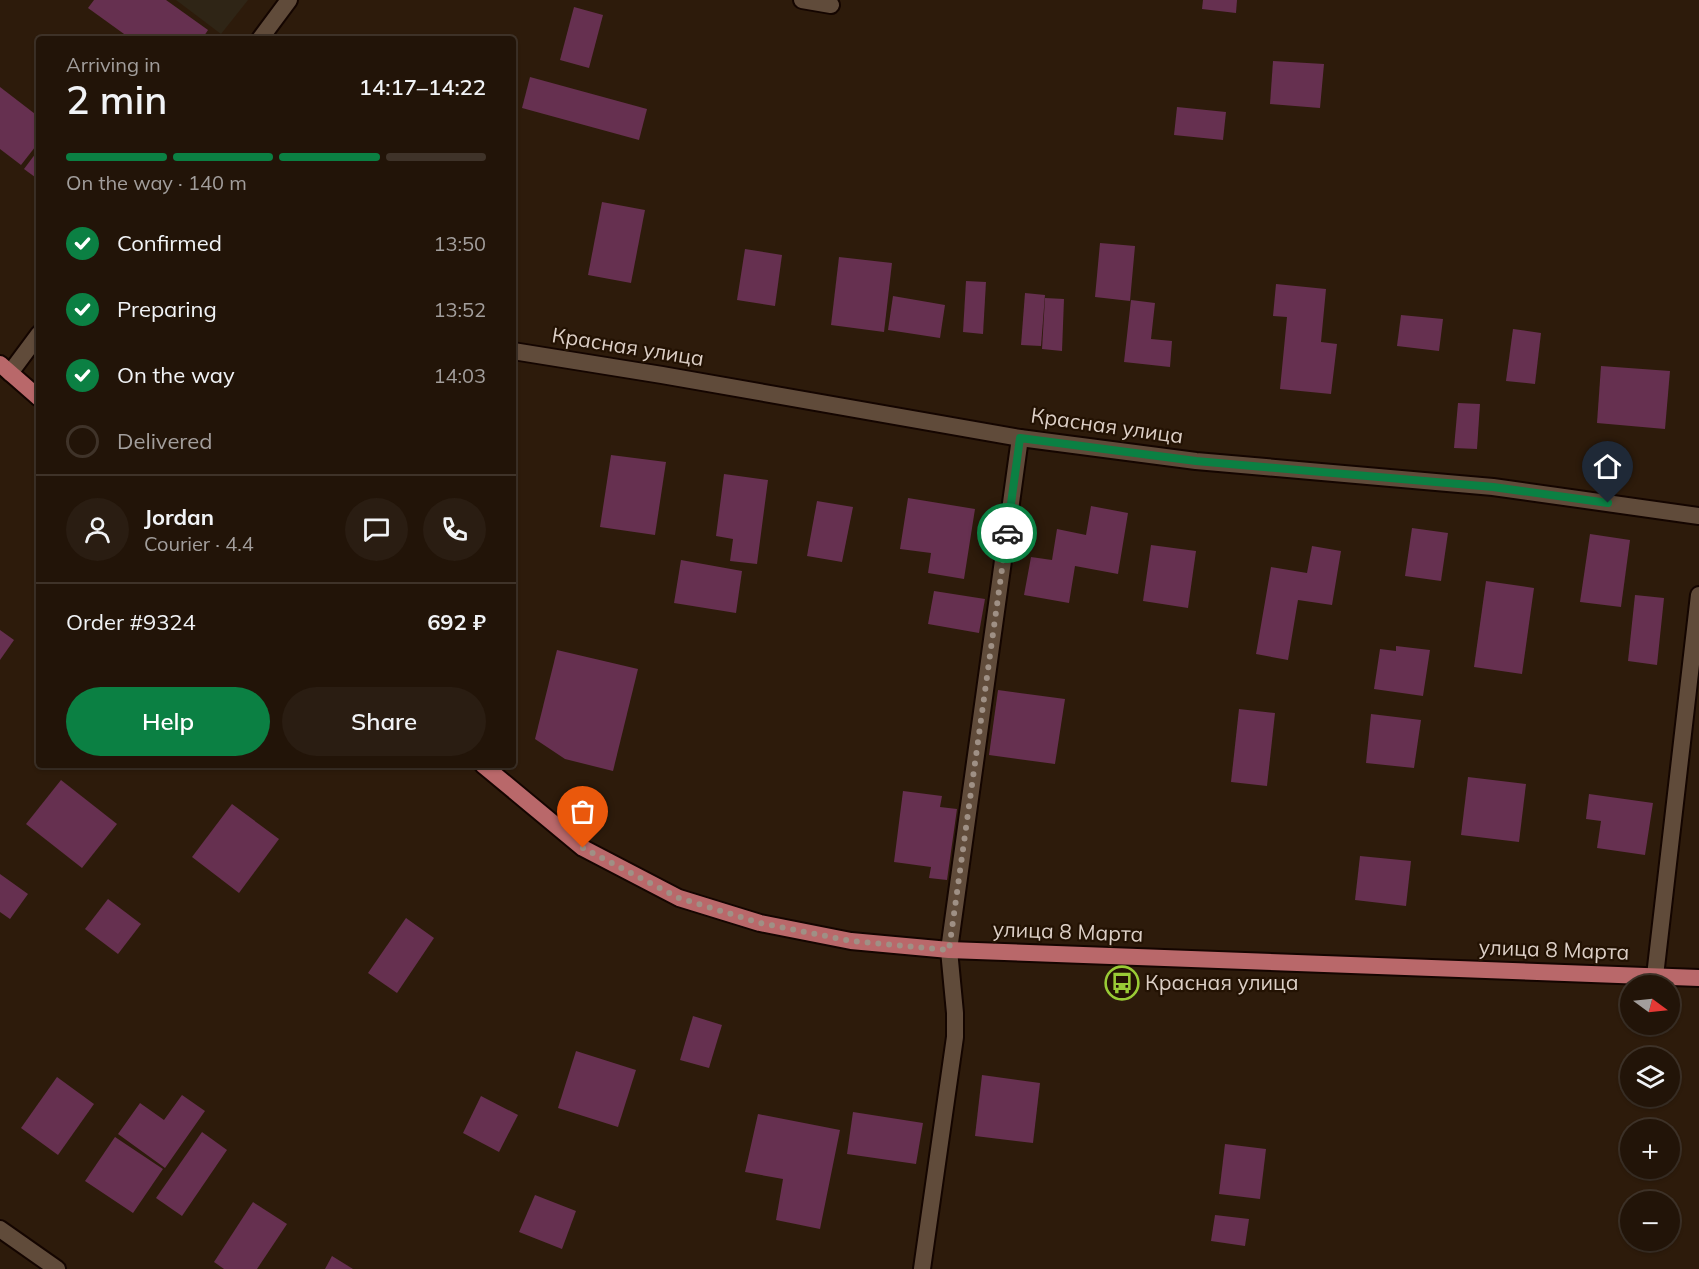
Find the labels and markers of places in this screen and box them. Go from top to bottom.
pin [1582,441,1633,503]
pin [557,786,608,848]
bus stop icon: Красная улица [1104,965,1140,1001]
place label: Красная улица [1145,969,1299,995]

